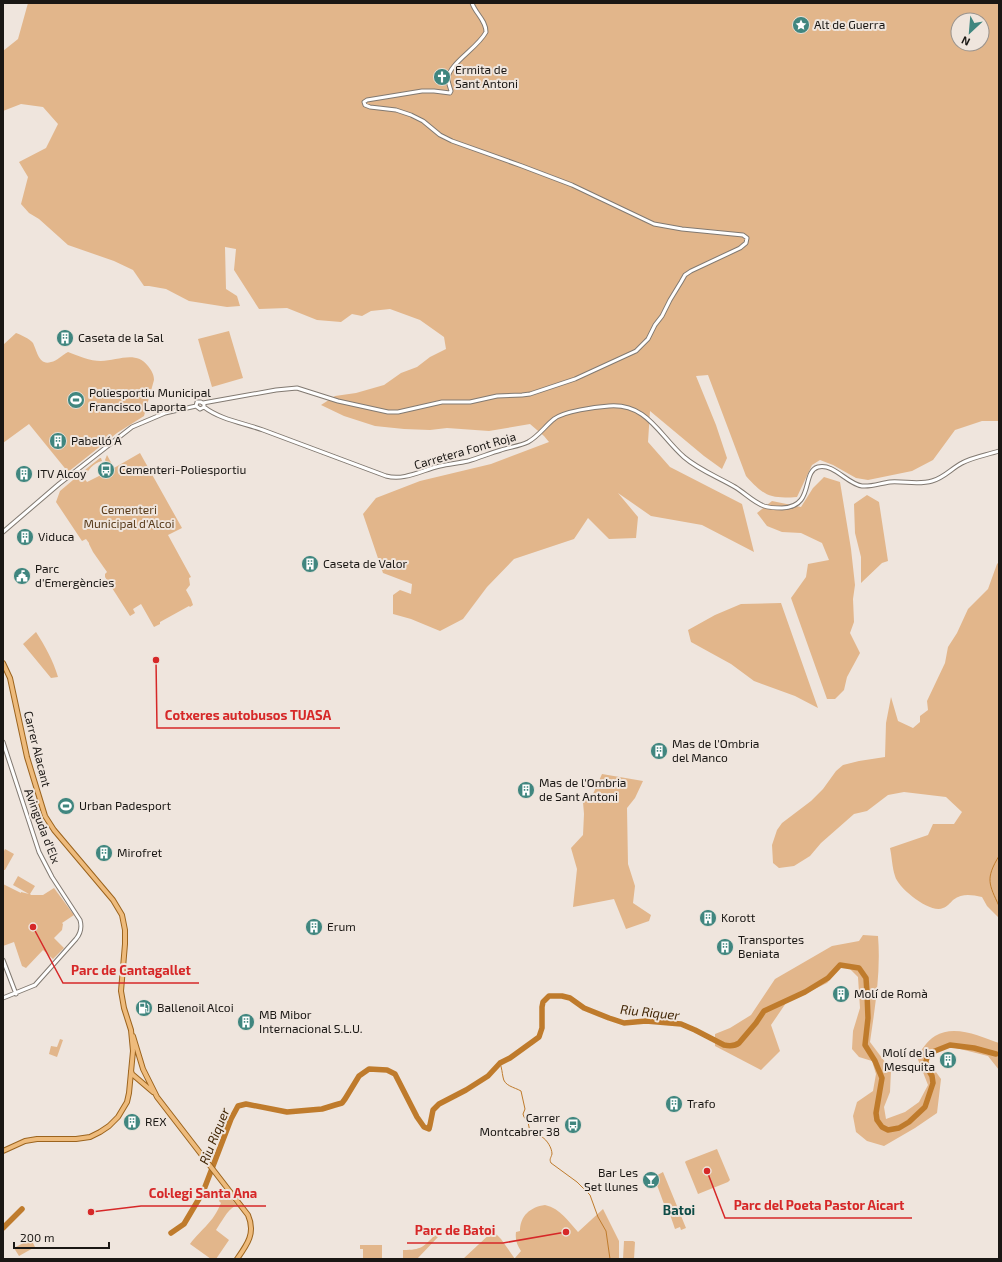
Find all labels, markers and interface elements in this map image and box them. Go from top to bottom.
north arrow [950,12,990,52]
place icon: Alt de Guerra [791,15,811,35]
place label: Alt de Guerra [814,17,885,31]
text: N [959,34,972,49]
place label: Ermita de Sant Antoni [455,62,518,90]
church icon: Ermita de Sant Antoni [432,67,452,87]
building icon: Caseta de la Sal [55,328,75,348]
place label: Caseta de la Sal [78,330,164,344]
place label: Poliesportiu Municipal Francisco Laporta [89,385,211,413]
sports icon: Poliesportiu Municipal Francisco Laporta [66,390,86,410]
street label: Carretera Font Roja [412,429,518,472]
building icon: Pabelló A [48,431,68,451]
place label: Pabelló A [71,433,122,447]
bus stop icon: Cementeri-Poliesportiu [96,460,116,480]
place label: Cementeri-Poliesportiu [119,462,246,476]
building icon: ITV Alcoy [14,464,34,484]
place label: ITV Alcoy [37,466,87,480]
park label: Cementeri Municipal d'Alcoi [83,502,175,530]
building icon: Viduca [15,527,35,547]
place label: Viduca [38,529,74,543]
building icon: Caseta de Valor [300,554,320,574]
place label: Caseta de Valor [323,556,407,570]
place label: Parc d'Emergències [35,561,114,589]
public building icon: Parc d'Emergències [12,566,32,586]
callout: Cotxeres autobusos TUASA [157,703,340,728]
text: Cotxeres autobusos TUASA [165,707,332,723]
street label: Carrer Alacant [22,709,54,789]
place label: Mas de l'Ombria del Manco [672,736,759,764]
building icon: Mas de l'Ombria del Manco [649,741,669,761]
place label: Mas de l'Ombria de Sant Antoni [539,775,626,803]
building icon: Mas de l'Ombria de Sant Antoni [516,780,536,800]
street label: Avinguda d'Elx [22,786,64,866]
sports icon: Urban Padesport [56,796,76,816]
place label: Urban Padesport [79,798,172,812]
building icon: Mirofret [94,843,114,863]
place label: Mirofret [117,845,163,859]
building icon: Korott [698,908,718,928]
place label: Korott [721,910,756,924]
building icon: Erum [304,917,324,937]
place label: Erum [327,919,356,933]
place label: Transportes Beniata [738,932,804,960]
building icon: Transportes Beniata [715,937,735,957]
callout: Parc de Cantagallet [63,958,199,983]
text: Parc de Cantagallet [71,962,192,978]
building icon: Molí de Romà [831,984,851,1004]
place label: Molí de Romà [854,986,928,1000]
fuel station icon: Ballenoil Alcoi [134,998,154,1018]
place label: Ballenoil Alcoi [157,1000,234,1014]
water label: Riu Riquer [619,1001,681,1023]
place label: MB Mibor Internacional S.L.U. [259,1007,363,1035]
building icon: MB Mibor Internacional S.L.U. [236,1012,256,1032]
place label: Molí de la Mesquita [882,1045,935,1073]
building icon: Molí de la Mesquita [938,1050,958,1070]
building icon: Trafo [664,1094,684,1114]
place label: Trafo [687,1096,716,1110]
water label: Riu Riquer [195,1105,233,1167]
place label: Carrer Montcabrer 38 [480,1110,560,1138]
building icon: REX [122,1112,142,1132]
place label: REX [145,1114,167,1128]
bus stop icon: Carrer Montcabrer 38 [563,1115,583,1135]
place label: Bar Les Set llunes [584,1165,638,1193]
bar icon: Bar Les Set llunes [641,1170,661,1190]
callout: Col·legi Santa Ana [141,1181,266,1206]
text: Col·legi Santa Ana [149,1185,257,1201]
callout: Parc del Poeta Pastor Aicart [725,1193,912,1218]
text: Parc del Poeta Pastor Aicart [734,1197,905,1213]
district label: Batoi [663,1202,695,1218]
callout: Parc de Batoi [407,1218,503,1243]
text: Parc de Batoi [415,1222,495,1238]
scale bar [14,1224,109,1250]
text: 200 m [20,1230,54,1244]

